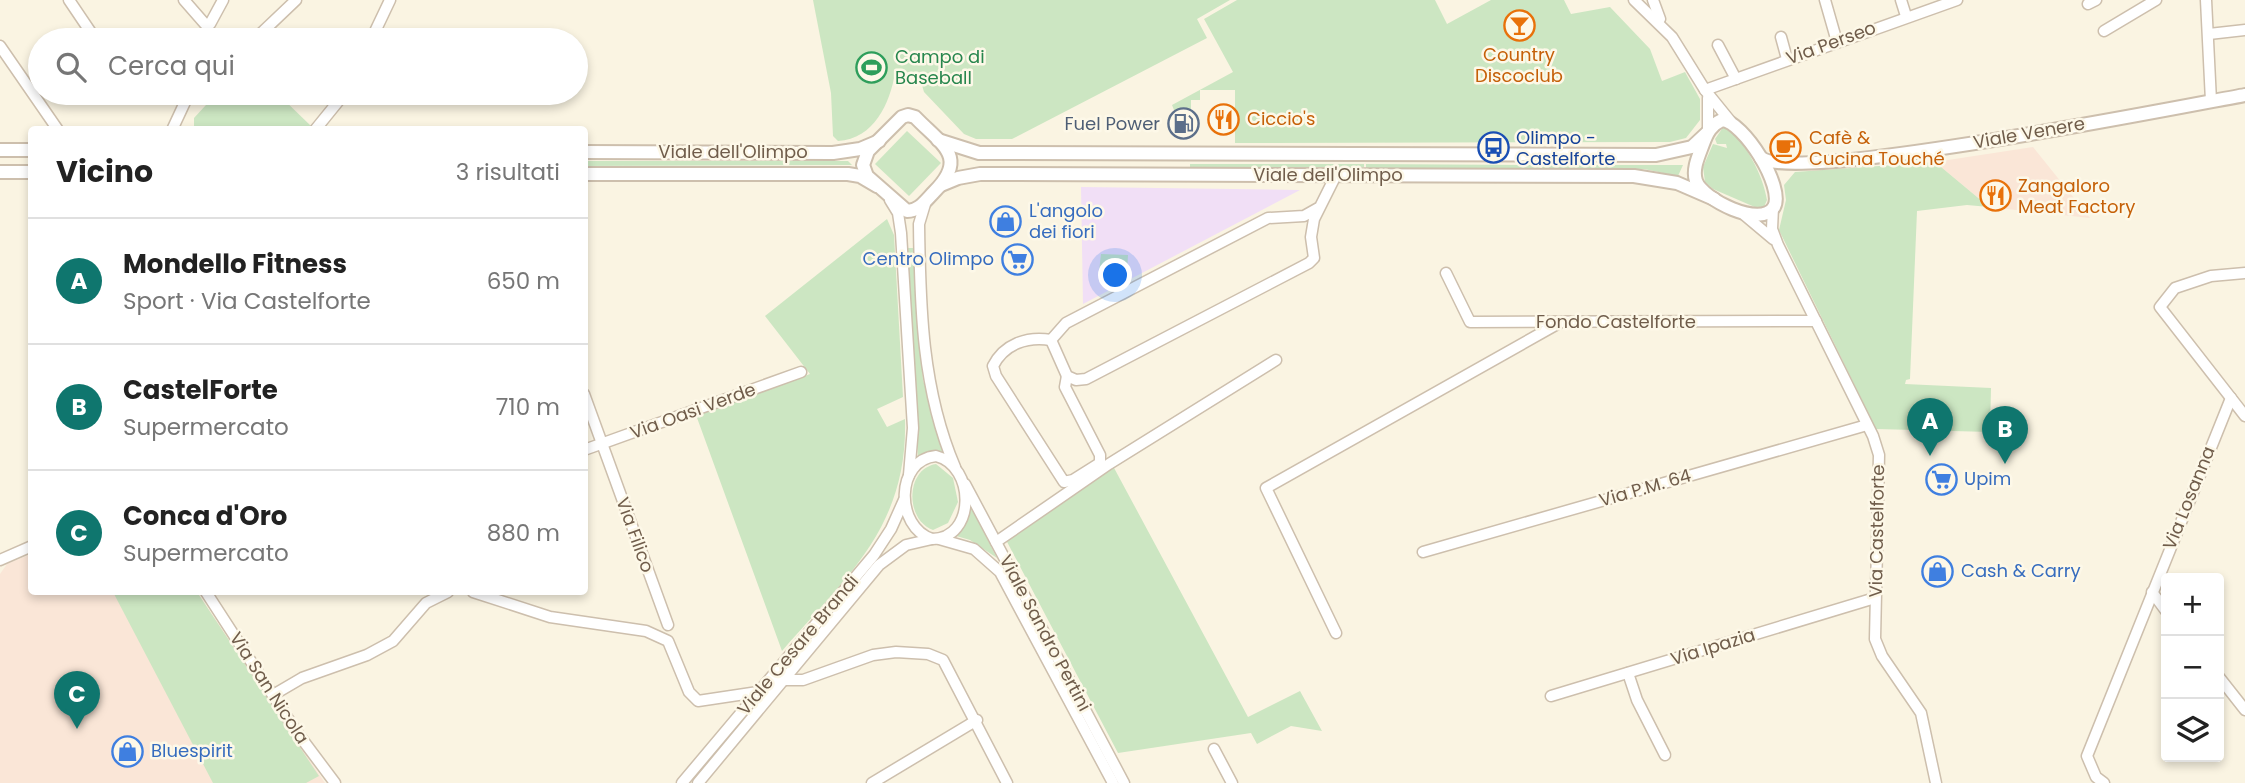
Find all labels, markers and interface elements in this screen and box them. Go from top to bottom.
bar icon: Country Discoclub [1502,8,1536,42]
street label: Via Perseo [1782,15,1879,70]
search box [28,28,588,105]
place label: Country Discoclub [1475,42,1563,88]
place label: Campo di Baseball [895,44,985,90]
icon: search [52,48,90,86]
text: Cerca qui [108,48,235,84]
sports icon: Campo di Baseball [855,50,889,84]
restaurant icon: Ciccio's [1207,102,1241,136]
place label: Ciccio's [1247,106,1315,131]
fuel station icon: Fuel Power [1166,107,1200,141]
street label: Viale Venere [1971,110,2087,155]
place label: Fuel Power [1064,111,1160,136]
place label: Olimpo - Castelforte [1516,125,1615,171]
place label: Cafè & Cucina Touché [1809,125,1945,171]
bus stop icon: Olimpo - Castelforte [1476,131,1510,165]
cafe icon: Cafè & Cucina Touché [1769,131,1803,165]
street label: Viale dell'Olimpo [658,139,808,164]
text: Vicino [56,150,153,193]
text: 3 risultati [456,156,560,188]
street label: Viale dell'Olimpo [1253,162,1403,187]
place label: Zangaloro Meat Factory [2018,173,2135,219]
restaurant icon: Zangaloro Meat Factory [1978,179,2012,213]
place label: L'angolo dei fiori [1029,198,1103,244]
shop icon: L'angolo dei fiori [989,204,1023,238]
supermarket icon: Centro Olimpo [1000,242,1034,276]
text: Mondello Fitness [123,246,347,282]
place label: Centro Olimpo [863,246,994,271]
your location [1098,258,1132,292]
text: A [71,265,87,297]
text: 650 m [487,265,560,297]
text: Sport · Via Castelforte [123,285,371,317]
street label: Fondo Castelforte [1536,309,1696,334]
text: CastelForte [123,372,278,408]
street label: Via Oasi Verde [627,376,759,445]
text: B [71,391,87,423]
text: 710 m [496,391,560,423]
pin: A [1907,398,1953,456]
pin: B [1982,406,2028,464]
text: Supermercato [123,411,289,443]
street label: Via Losanna [2156,442,2221,553]
street label: Via P.M. 64 [1596,462,1694,513]
supermarket icon: Upim [1924,462,1958,496]
street label: Via Castelforte [1863,464,1890,598]
place label: Upim [1964,466,2011,491]
street label: Via Filico [610,494,661,576]
text: Conca d'Oro [123,498,287,534]
text: C [70,517,88,549]
text: 880 m [487,517,560,549]
text: Supermercato [123,537,289,569]
street label: Viale Sandro Pertini [994,550,1097,715]
shop icon: Cash & Carry [1921,554,1955,588]
place label: Cash & Carry [1961,558,2081,583]
street label: Viale Cesare Brandi [731,569,864,720]
map controls [2161,573,2224,762]
button: + [2161,573,2224,636]
street label: Via Ipazia [1668,622,1758,671]
street label: Via San Nicola [224,627,315,749]
button: − [2161,636,2224,699]
pin: C [54,671,100,729]
button: layers [2161,699,2224,762]
shop icon: Bluespirit [111,734,145,768]
place label: Bluespirit [151,738,233,763]

